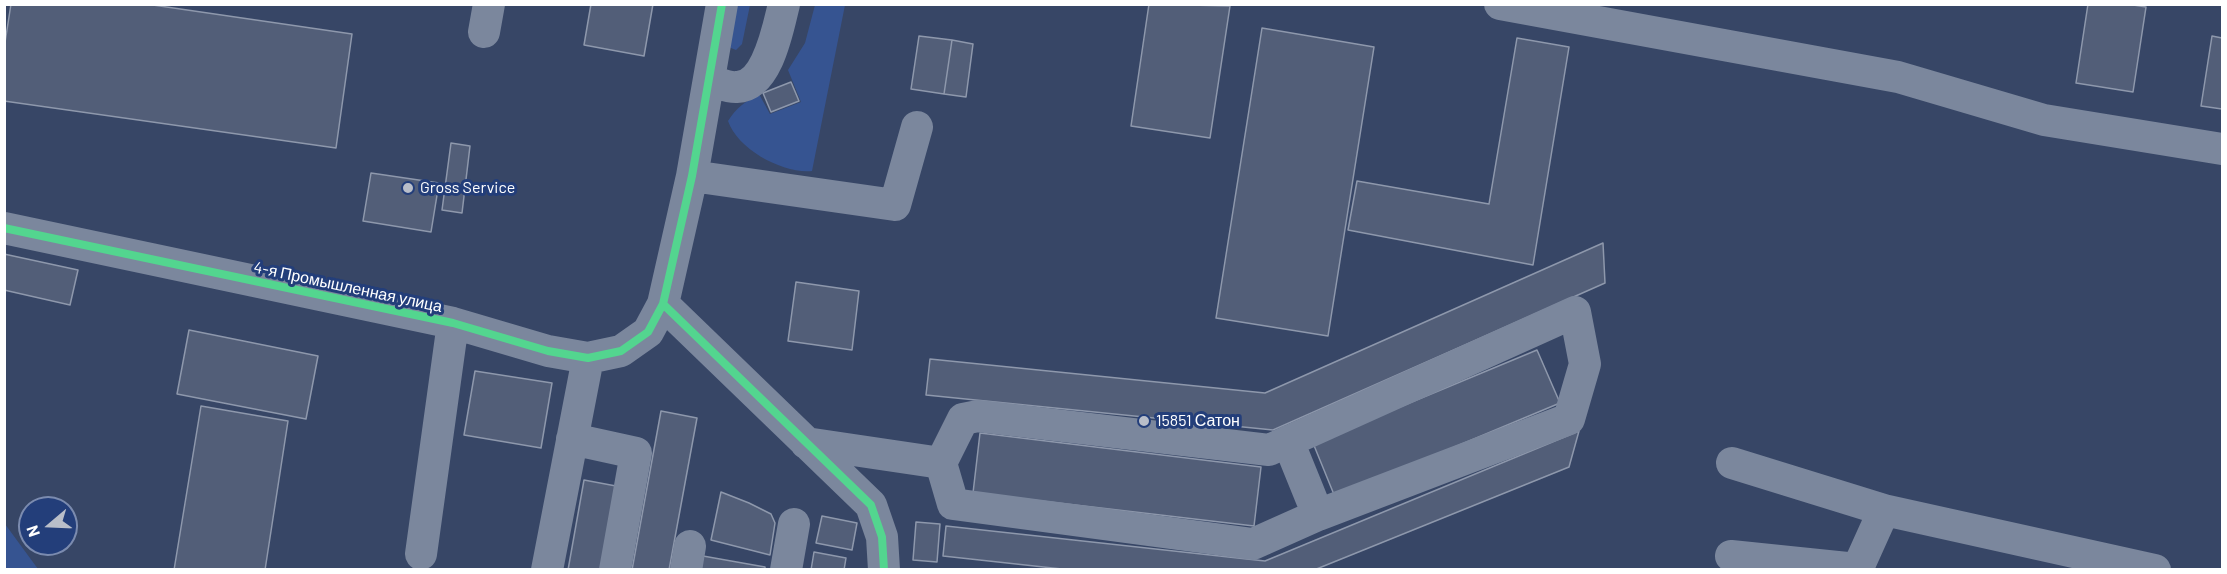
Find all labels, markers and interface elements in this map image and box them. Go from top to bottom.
place label: Gross Service [420,178,515,198]
marker: Gross Service [401,181,415,195]
street label: 4-я Промышленная улица [252,258,444,316]
place label: 15851 Сатон [1156,411,1240,431]
marker: 15851 Сатон [1137,414,1151,428]
north arrow [18,496,78,556]
text: N [22,523,43,540]

